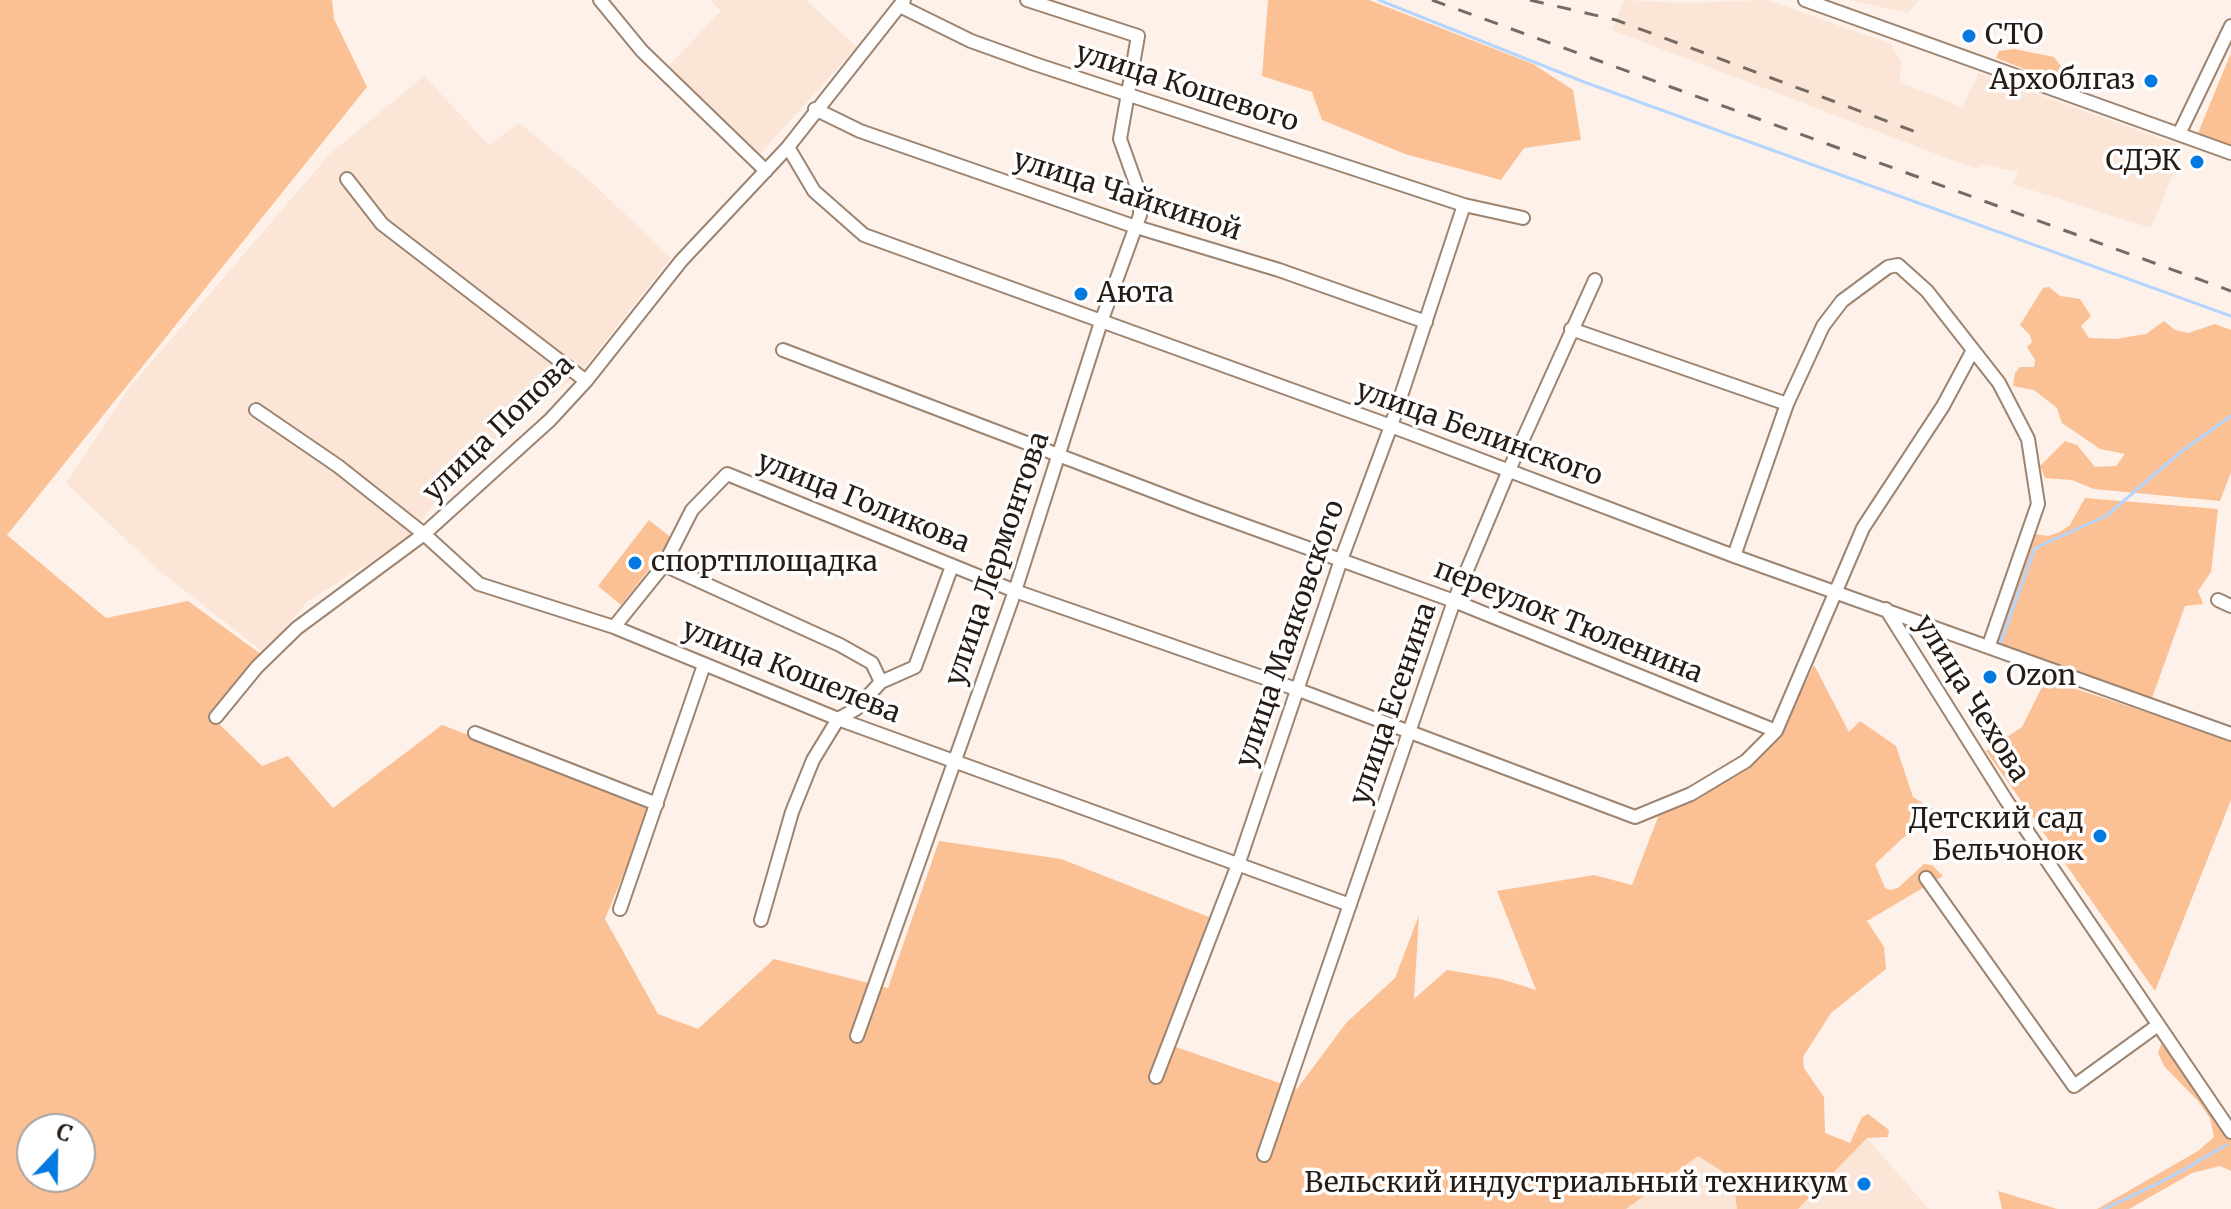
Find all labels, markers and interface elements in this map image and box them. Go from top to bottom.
place label: СТО [1985,19,2043,53]
marker: СТО [1960,27,1978,45]
street label: улица Кошевого [1071,36,1303,140]
place label: Архоблгаз [1989,64,2135,98]
marker: Архоблгаз [2142,72,2160,90]
street label: улица Чайкиной [1009,143,1245,249]
place label: СДЭК [2105,145,2181,179]
marker: СДЭК [2188,153,2206,171]
place label: Аюта [1097,277,1174,311]
marker: Аюта [1072,285,1090,303]
street label: улица Попова [417,349,581,509]
street label: улица Белинского [1351,374,1607,494]
street label: улица Лермонтова [939,428,1057,690]
street label: улица Голикова [752,445,974,561]
street label: улица Маяковского [1230,496,1352,772]
place label: спортплощадка [651,546,878,580]
street label: переулок Тюленина [1429,553,1707,691]
marker: спортплощадка [626,554,644,572]
street label: улица Есенина [1344,599,1444,809]
street label: улица Чехова [1906,609,2036,789]
street label: улица Кошелева [677,613,905,731]
place label: Ozon [2006,660,2076,694]
marker: Ozon [1981,668,1999,686]
place label: Детский сад Бельчонок [1909,803,2084,869]
marker: Детский сад Бельчонок [2091,827,2109,845]
north arrow [16,1113,96,1193]
text: С [52,1117,76,1148]
place label: Вельский индустриальный техникум [1304,1167,1848,1201]
marker: Вельский индустриальный техникум [1855,1175,1873,1193]

